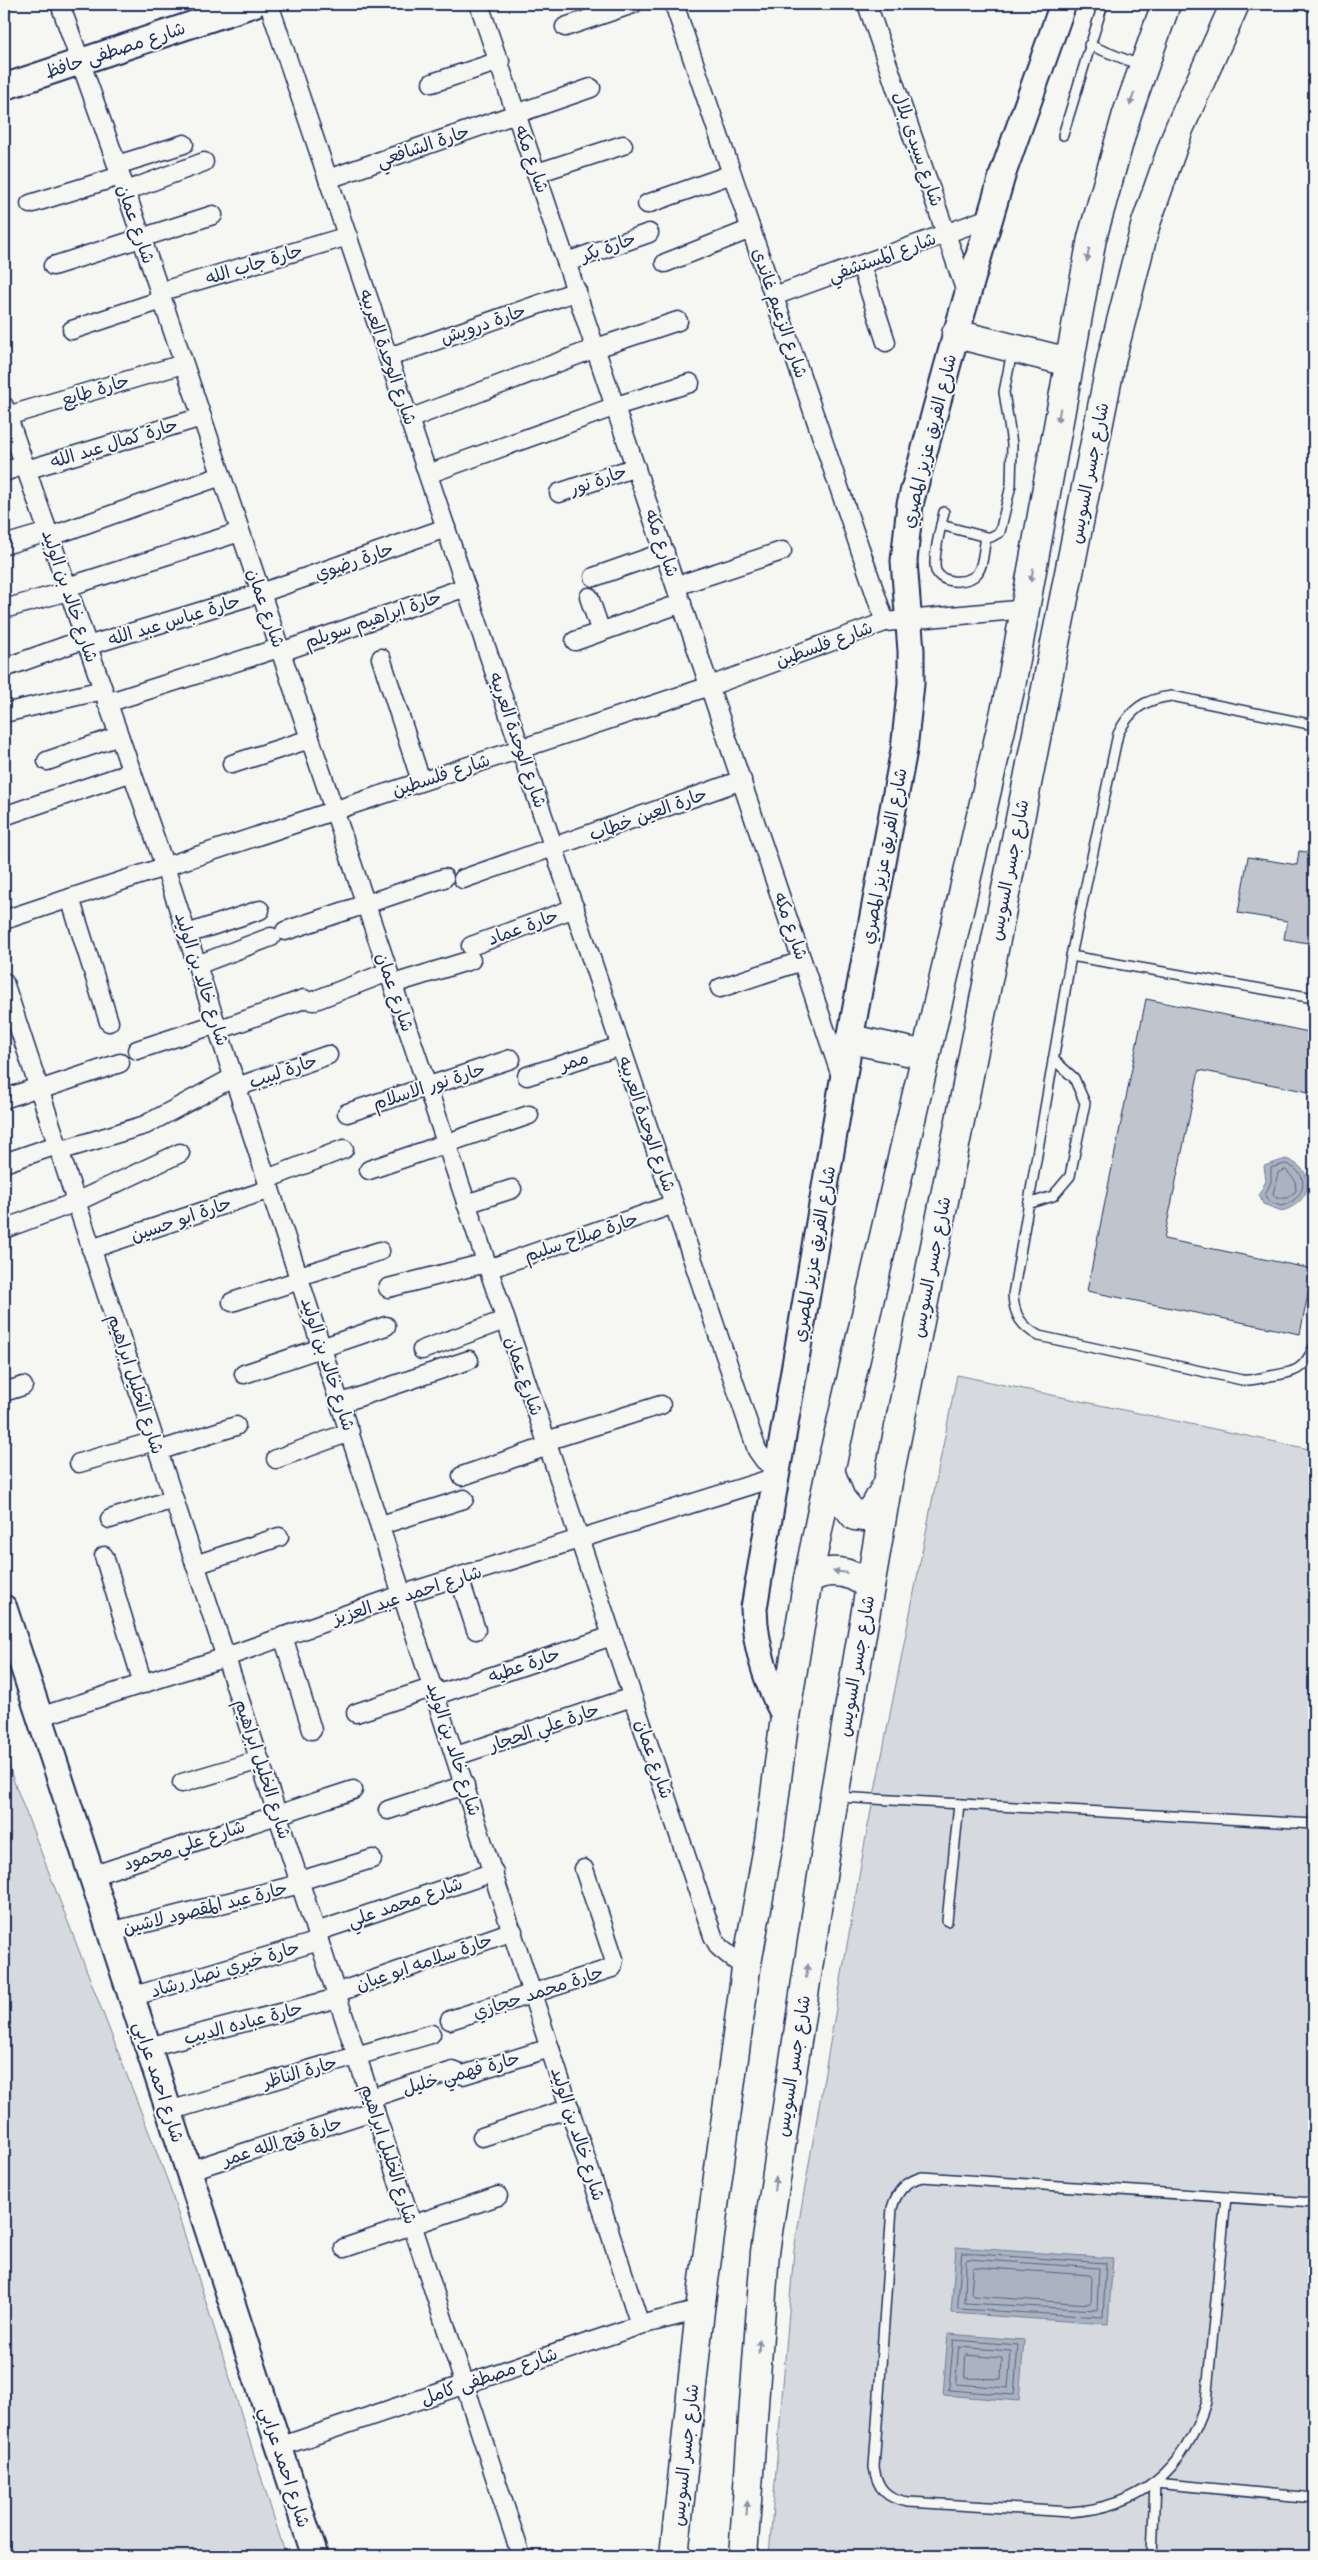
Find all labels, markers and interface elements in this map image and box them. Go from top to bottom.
street label: شارع مصطفى حافظ [42,17,189,85]
street label: شارع سيدى بلال [886,89,948,210]
one-way arrow [1128,92,1136,107]
street label: حارة الشافعي [374,120,474,177]
street label: شارع مكه [508,122,554,197]
street label: شارع عمان [110,182,160,267]
street label: حارة بكر [575,227,639,269]
street label: شارع المستشفي [825,227,941,291]
street label: حارة جاب الله [203,239,306,291]
street label: شارع الزعيم غاندى [745,245,813,382]
one-way arrow [1084,248,1092,264]
street label: شارع الوحدة العربيه [353,286,422,428]
street label: حارة درويش [437,299,529,351]
street label: شارع الفريق عزيز المصري [897,352,963,531]
street label: حارة طايع [58,369,132,413]
street label: شارع جسر السويس [1065,401,1115,546]
one-way arrow [1055,408,1063,423]
street label: حارة كمال عبد الله [48,413,181,475]
street label: حارة نور [566,460,630,502]
street label: شارع مكه [638,506,684,581]
street label: شارع خالد بن الوليد [35,527,103,666]
street label: حارة رضوي [312,537,397,587]
street label: شارع عمان [240,566,290,651]
one-way arrow [1027,568,1035,584]
street label: حارة ابراهيم سويلم [302,585,445,656]
street label: حارة عباس عبد الله [105,589,243,652]
street label: شارع فلسطين [772,616,876,674]
street label: شارع الوحدة العربيه [483,669,552,811]
street label: شارع فلسطين [389,749,493,803]
street label: شارع الفريق عزيز المصري [856,766,914,946]
street label: حارة العين خطاب [586,782,711,847]
street label: شارع جسر السويس [985,798,1035,943]
street label: شارع مكه [767,889,813,964]
street label: حارة عماد [485,904,562,952]
street label: شارع خالد بن الوليد [168,909,234,1049]
street label: شارع عمان [369,950,419,1035]
street label: ممر [555,1046,592,1078]
street label: حارة لبيب [246,1049,321,1095]
street label: شارع الوحدة العربيه [612,1053,681,1195]
street label: حارة نور الاسلام [370,1057,489,1117]
street label: شارع الفريق عزيز المصري [788,1164,842,1344]
street label: حارة ابو حسين [128,1191,235,1248]
street label: شارع جسر السويس [907,1195,957,1340]
street label: حارة صلاح سليم [521,1207,642,1270]
street label: شارع خالد بن الوليد [294,1294,360,1434]
street label: شارع الخليل ابراهيم [100,1311,169,1458]
street label: شارع عمان [498,1334,548,1419]
street label: شارع احمد عبد العزيز [328,1560,485,1632]
one-way arrow [832,1568,848,1576]
street label: شارع جسر السويس [833,1594,881,1739]
street label: حارة عطيه [485,1642,563,1689]
street label: شارع خالد بن الوليد [420,1679,486,1819]
street label: شارع الخليل ابراهيم [227,1696,296,1843]
street label: حارة علي الحجار [484,1698,604,1762]
street label: شارع عمان [628,1717,678,1802]
street label: شارع علي محمود [120,1815,249,1880]
street label: شارع محمد علي [345,1872,467,1937]
street label: حارة عبد المقصود لاشين [120,1877,290,1941]
street label: حارة سلامه ابو عيان [353,1928,496,1998]
street label: حارة خيري نصار رشاد [148,1936,303,2004]
street label: حارة محمد حجازي [470,1961,607,2025]
one-way arrow [804,1963,812,1979]
street label: شارع جسر السويس [771,1994,817,2139]
street label: حارة عباده الديب [181,1997,305,2051]
street label: شارع احمد عرابي [124,2019,189,2147]
street label: حارة فهمي خليل [400,2047,524,2104]
street label: حارة الناظر [259,2051,340,2096]
street label: شارع خالد بن الوليد [544,2064,610,2204]
street label: شارع الخليل ابراهيم [353,2081,422,2228]
street label: حارة فتح الله عمر [217,2111,345,2173]
one-way arrow [772,2176,780,2192]
one-way arrow [755,2337,763,2353]
street label: شارع مصطفى كامل [418,2342,561,2412]
street label: شارع جسر السويس [667,2383,705,2528]
street label: شارع احمد عرابي [250,2404,315,2532]
one-way arrow [743,2499,751,2515]

